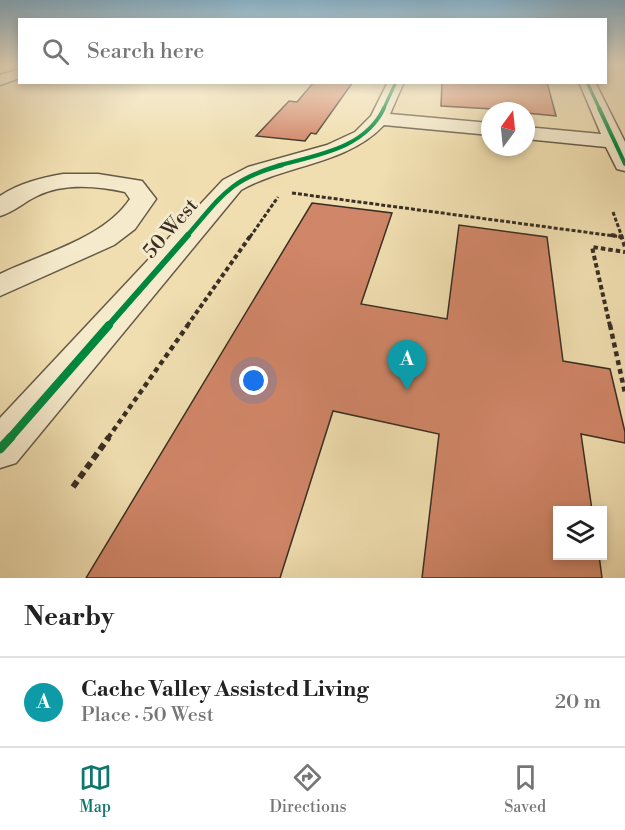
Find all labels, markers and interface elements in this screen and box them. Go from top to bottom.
search box [18,18,607,84]
icon: search [39,35,72,68]
text: Search here [87,38,204,65]
north arrow [481,102,535,156]
street label: 50 West [138,194,204,264]
pin: A [388,340,426,390]
your location [239,366,268,395]
map controls [553,506,607,560]
button: layers [553,506,607,560]
text: Nearby [24,601,114,633]
text: Cache Valley Assisted Living [81,676,369,703]
text: A [36,690,51,715]
text: 20 m [555,690,601,715]
text: Place · 50 West [81,703,214,728]
tab: Map [79,761,112,817]
tab: Directions [269,761,347,817]
tab: Saved [504,761,546,817]

